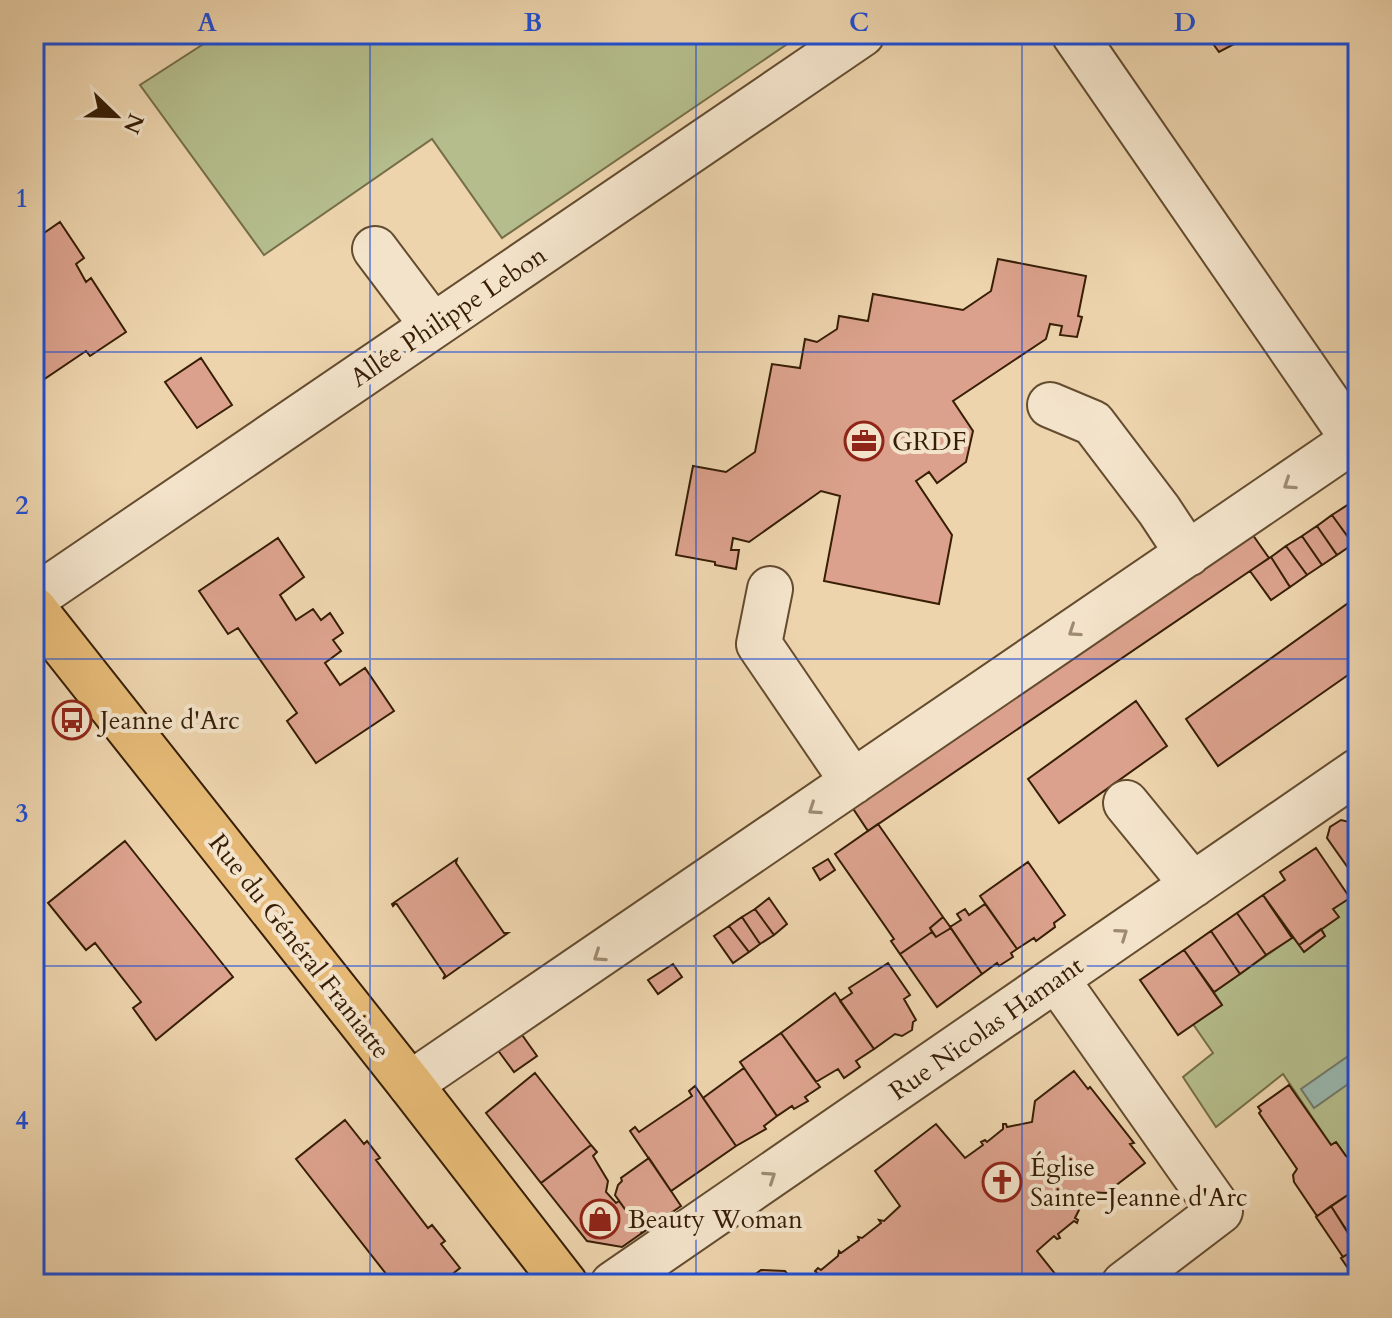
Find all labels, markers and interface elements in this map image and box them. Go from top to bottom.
text: A [197,5,217,40]
text: B [524,5,542,40]
text: C [849,5,869,40]
text: D [1174,5,1196,40]
north arrow [76,76,156,156]
text: N [116,109,151,138]
text: 1 [15,181,29,216]
street label: Allée Philippe Lebon [343,237,554,395]
office icon: GRDF [843,420,885,462]
place label: GRDF [892,424,967,459]
one-way arrow [1284,474,1298,489]
text: 2 [15,488,29,523]
one-way arrow [1069,621,1083,636]
bus stop icon: Jeanne d'Arc [51,699,93,741]
place label: Jeanne d'Arc [96,703,240,738]
text: 3 [15,796,29,831]
one-way arrow [808,799,822,814]
street label: Rue du Général Franiatte [201,827,399,1066]
one-way arrow [1114,929,1128,944]
one-way arrow [593,946,607,961]
street label: Rue Nicolas Hamant [882,948,1090,1108]
text: 4 [15,1103,29,1138]
place label: Église Sainte-Jeanne d'Arc [1030,1150,1248,1215]
church icon: Église Sainte-Jeanne d'Arc [981,1161,1023,1203]
one-way arrow [761,1171,776,1186]
shop icon: Beauty Woman [579,1198,621,1240]
place label: Beauty Woman [628,1202,803,1237]

